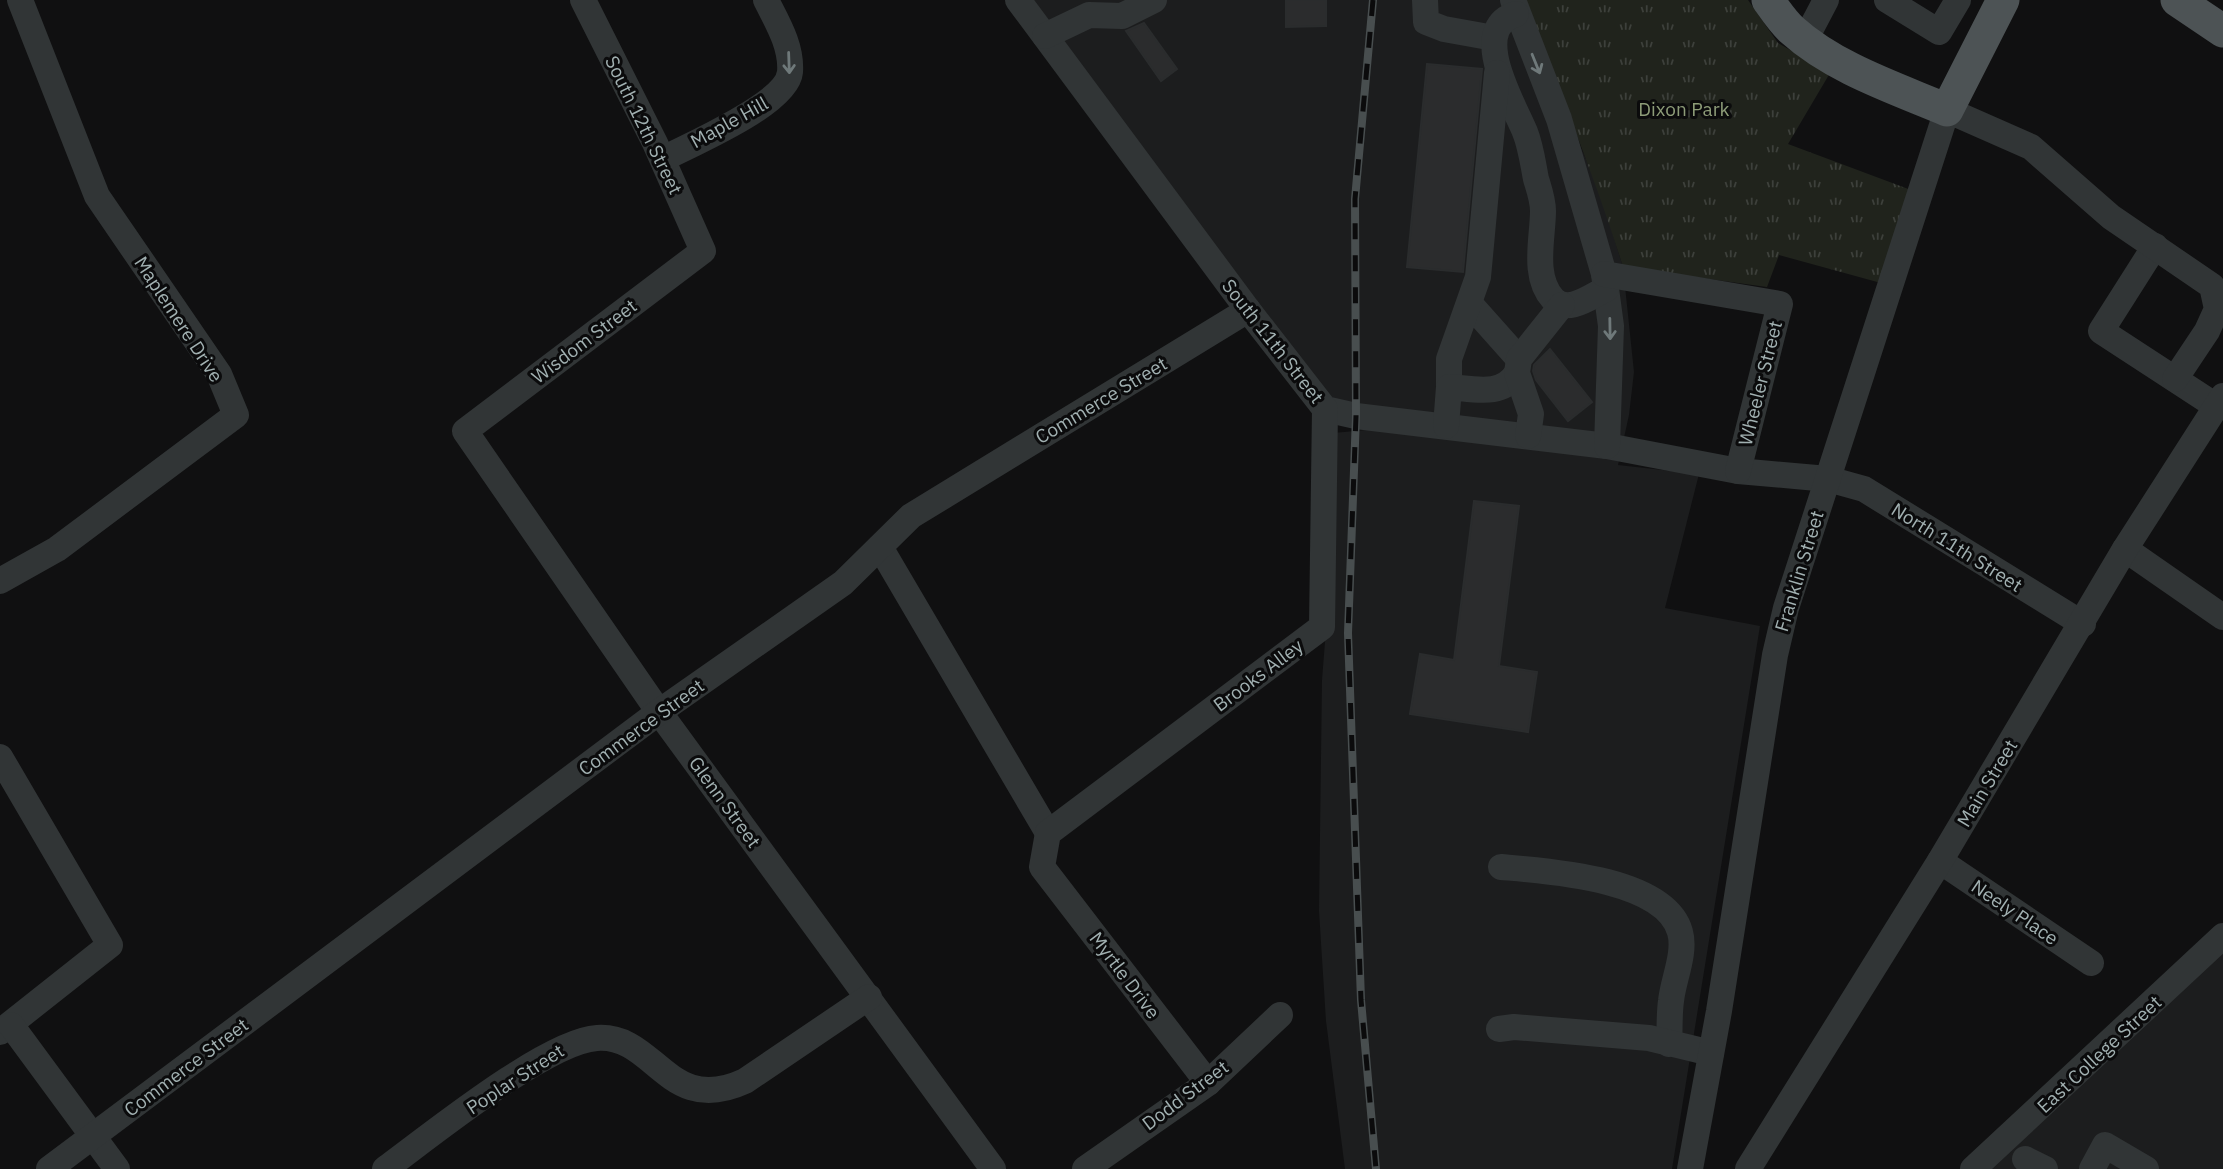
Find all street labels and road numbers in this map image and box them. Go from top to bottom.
street label: South 12th Street [600,52,688,198]
street label: Maple Hill [686,91,772,153]
street label: Maplemere Drive [129,252,229,386]
street label: South 11th Street [1217,274,1329,408]
street label: Wisdom Street [527,294,641,388]
street label: Wheeler Street [1733,318,1787,448]
street label: Commerce Street [1031,351,1171,449]
street label: North 11th Street [1887,497,2027,597]
street label: Franklin Street [1769,508,1829,634]
street label: Brooks Alley [1208,633,1308,717]
street label: Commerce Street [574,673,708,781]
street label: Main Street [1952,735,2022,831]
street label: Glenn Street [684,752,766,852]
street label: Neely Place [1967,874,2063,950]
street label: Myrtle Drive [1084,927,1166,1023]
street label: East College Street [2032,990,2166,1118]
street label: Commerce Street [119,1012,253,1122]
street label: Poplar Street [462,1039,568,1119]
street label: Dodd Street [1137,1055,1233,1135]

